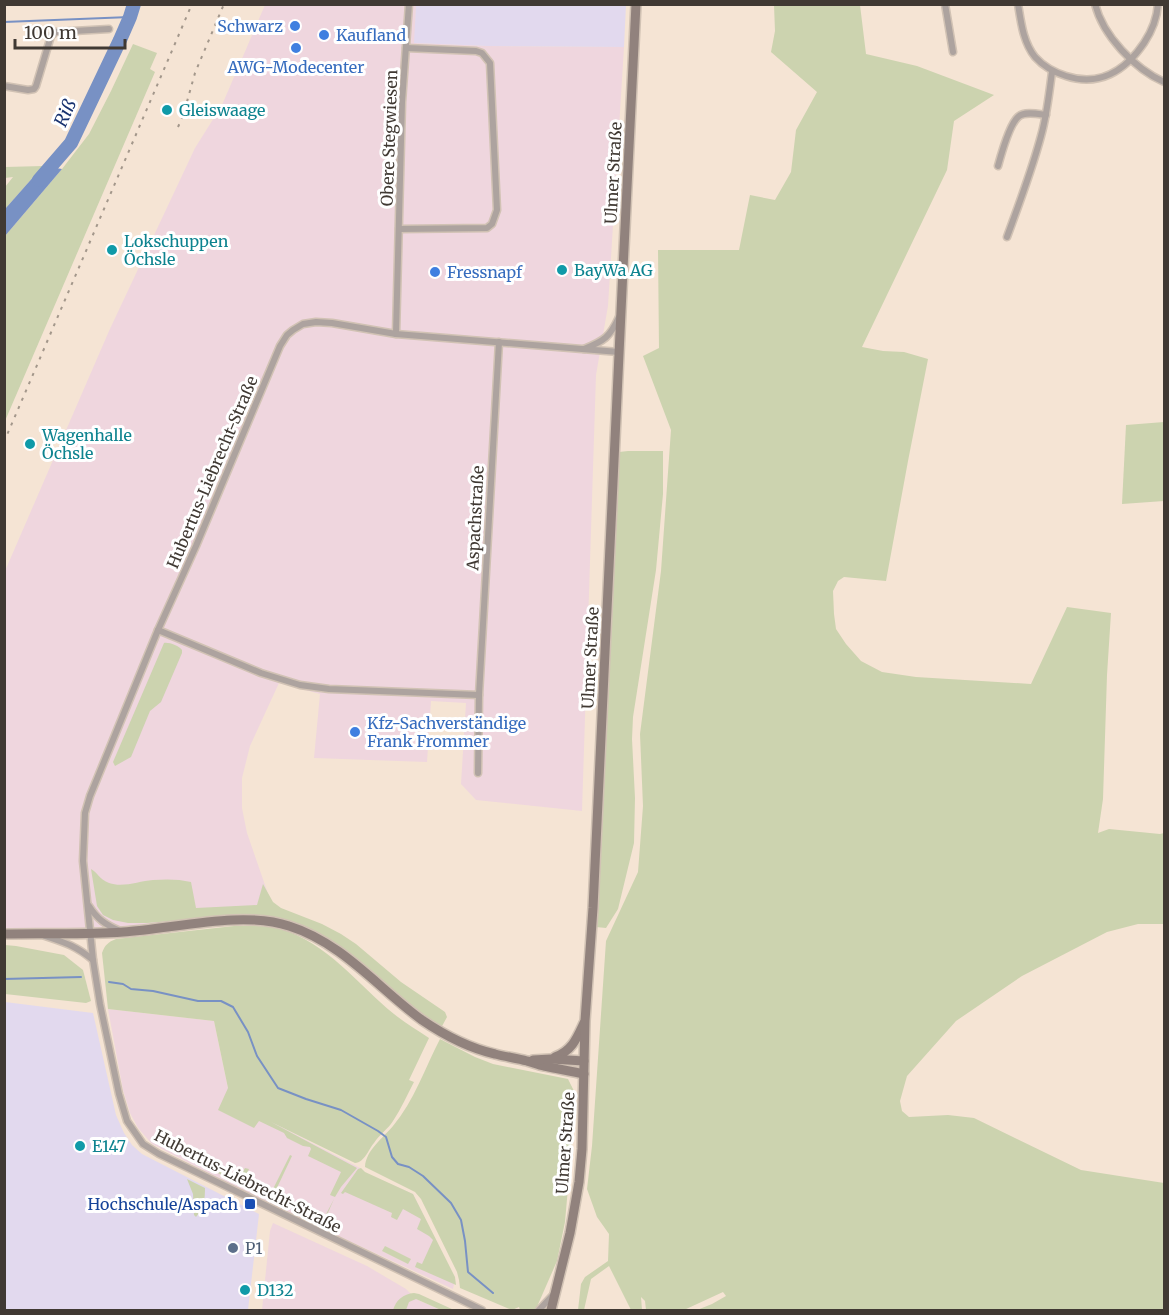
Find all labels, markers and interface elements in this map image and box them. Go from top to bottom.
scale bar [15,12,124,50]
place label: Schwarz [217,16,283,36]
marker: Schwarz [288,19,302,33]
text: 100 m [24,21,77,44]
place label: Kaufland [336,25,406,45]
marker: Kaufland [317,28,331,42]
marker: AWG-Modecenter [289,41,303,55]
place label: AWG-Modecenter [227,57,364,77]
street label: Obere Stegwiesen [377,69,401,207]
water label: Riß [49,96,81,130]
place label: Gleiswaage [179,100,265,120]
marker: Gleiswaage [160,103,174,117]
street label: Ulmer Straße [600,121,626,225]
place label: Lokschuppen Öchsle [124,231,229,269]
marker: Lokschuppen Öchsle [105,243,119,257]
place label: BayWa AG [574,260,653,280]
place label: Fressnapf [447,262,523,282]
marker: BayWa AG [555,263,569,277]
marker: Fressnapf [428,265,442,279]
street label: Hubertus-Liebrecht-Straße [162,373,262,571]
place label: Wagenhalle Öchsle [41,425,132,463]
marker: Wagenhalle Öchsle [23,437,37,451]
street label: Aspachstraße [462,465,488,572]
street label: Ulmer Straße [577,606,603,710]
place label: Kfz-Sachverständige Frank Frommer [367,713,526,751]
marker: Kfz-Sachverständige Frank Frommer [348,725,362,739]
street label: Ulmer Straße [551,1091,579,1195]
street label: Hubertus-Liebrecht-Straße [151,1125,345,1237]
place label: E147 [92,1136,126,1156]
marker: E147 [73,1139,87,1153]
place label: Hochschule/Aspach [87,1194,238,1214]
marker: Hochschule/Aspach [243,1197,257,1211]
place label: P1 [245,1238,262,1258]
marker: P1 [226,1241,240,1255]
place label: D132 [257,1280,294,1300]
marker: D132 [238,1283,252,1297]

